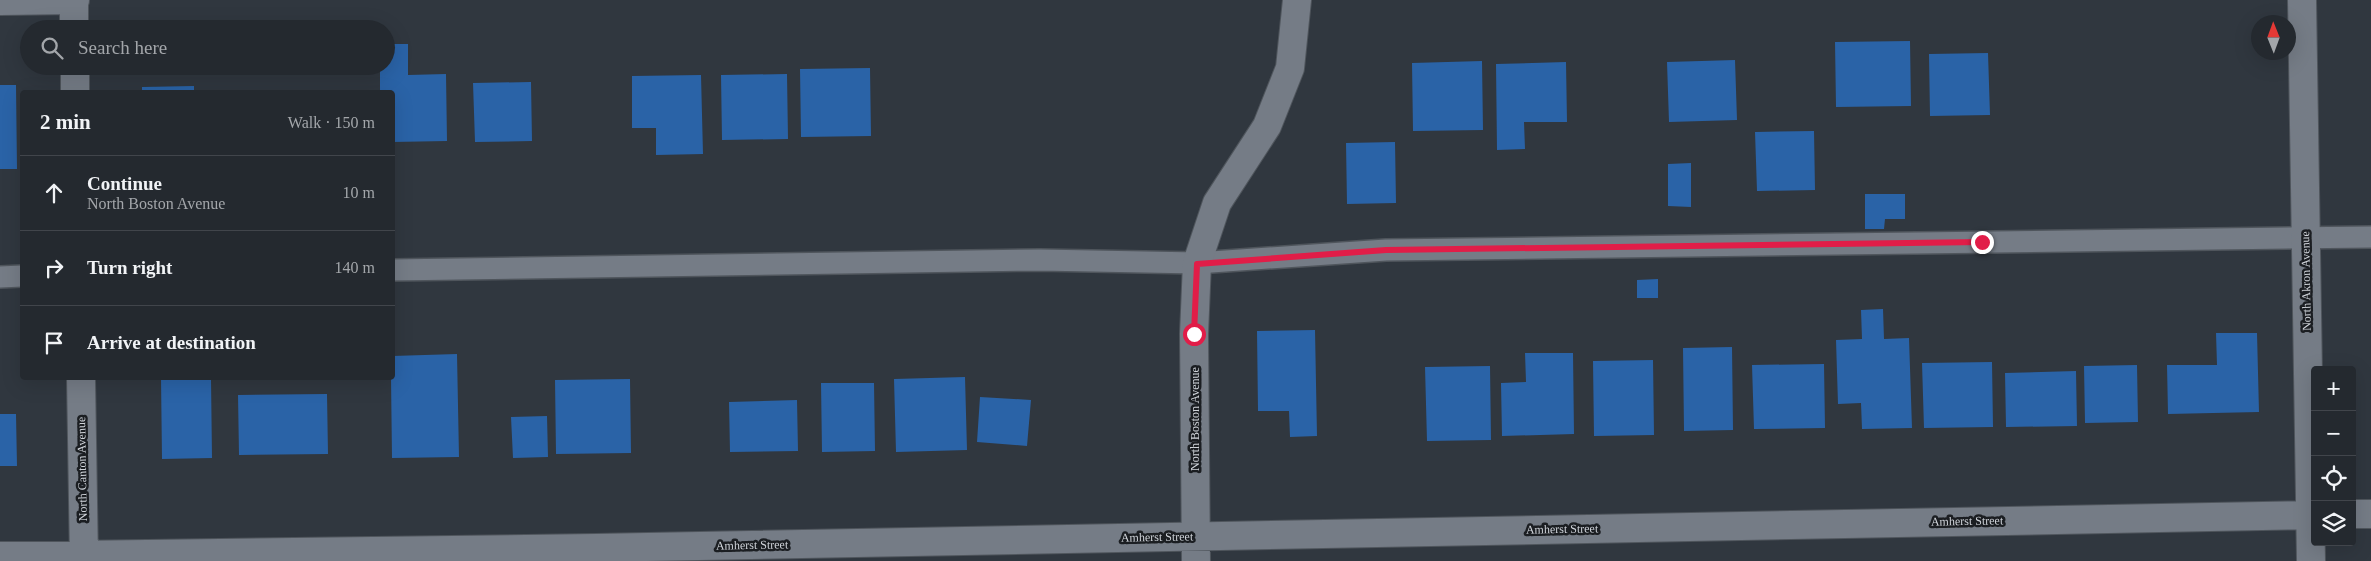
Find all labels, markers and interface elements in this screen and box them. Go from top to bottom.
north arrow [2251,15,2296,60]
search box [20,20,395,75]
icon: search [38,34,66,62]
text: Search here [78,37,167,58]
text: 2 min [40,110,91,134]
text: Walk · 150 m [288,114,375,131]
text: Continue [87,173,162,194]
icon: ahead [40,179,68,207]
text: 10 m [343,184,375,201]
text: North Boston Avenue [87,195,225,212]
route end [1971,231,1994,254]
street label: North Akron Avenue [2298,231,2314,331]
icon: right [40,254,68,282]
text: Turn right [87,257,172,278]
text: 140 m [335,259,375,276]
route start [1183,323,1206,346]
icon: arrive [40,329,68,357]
text: Arrive at destination [87,332,256,353]
map controls [2311,366,2356,546]
button: + [2311,366,2356,411]
street label: North Boston Avenue [1188,367,1202,471]
button: − [2311,411,2356,456]
street label: North Canton Avenue [74,417,90,521]
button: locate [2311,456,2356,501]
button: layers [2311,501,2356,546]
street label: Amherst Street [1931,513,2004,529]
street label: Amherst Street [1526,521,1599,537]
street label: Amherst Street [1121,529,1194,545]
street label: Amherst Street [716,537,789,553]

